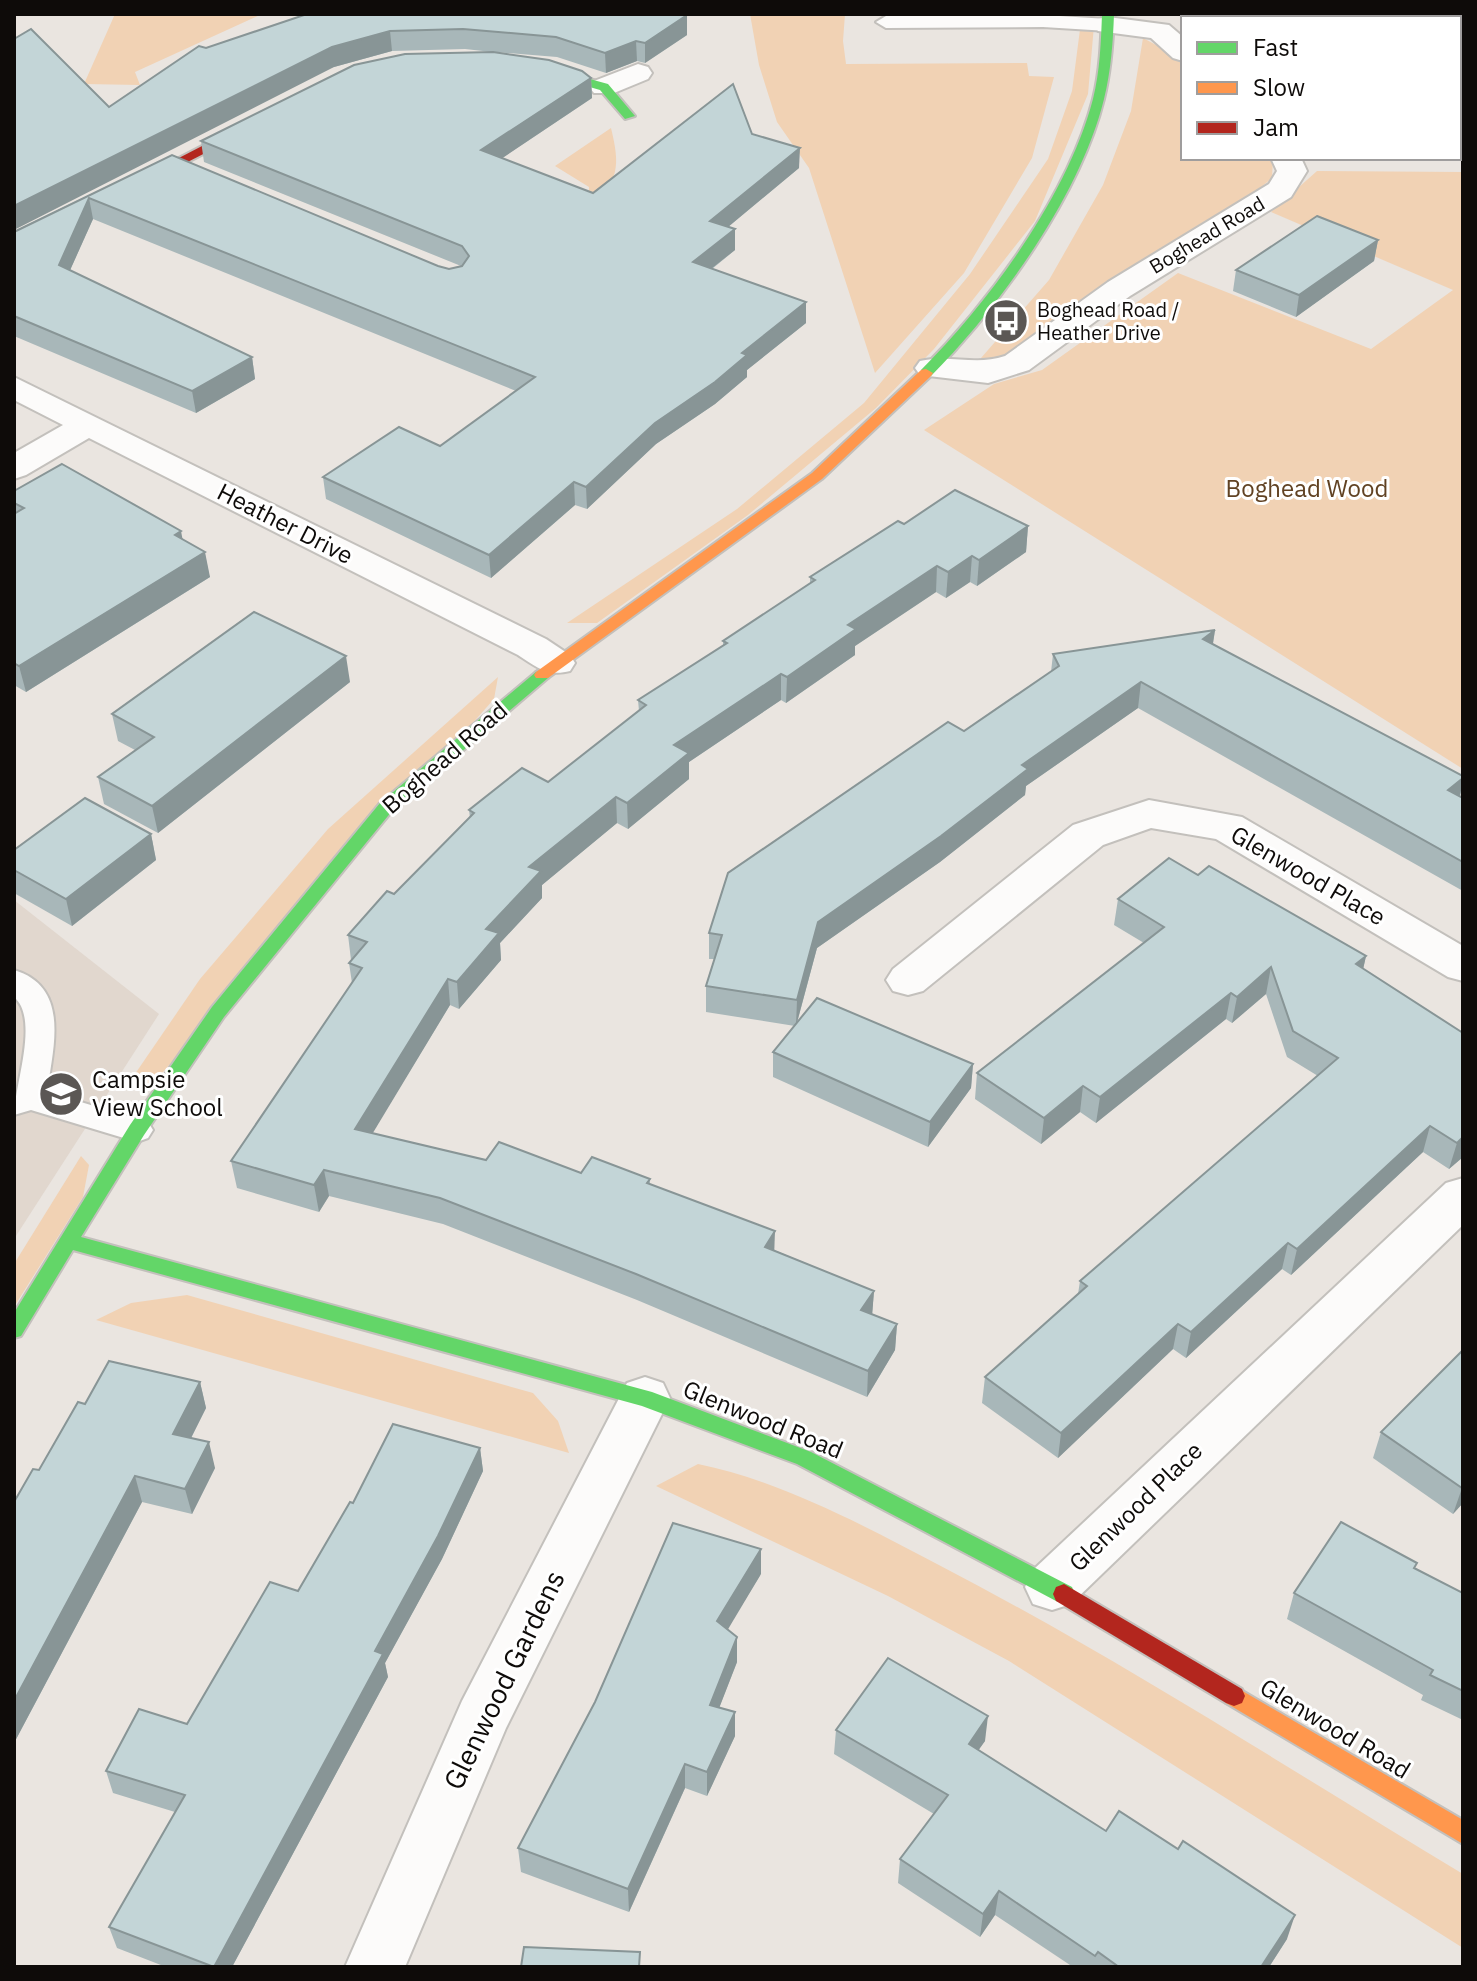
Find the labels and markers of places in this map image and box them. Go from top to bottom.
place label: Boghead Road / Heather Drive [1037,296,1180,346]
bus stop icon: Boghead Road / Heather Drive [982,297,1030,345]
place label: Campsie View School [92,1063,223,1123]
school or university icon: Campsie View School [37,1070,85,1118]

